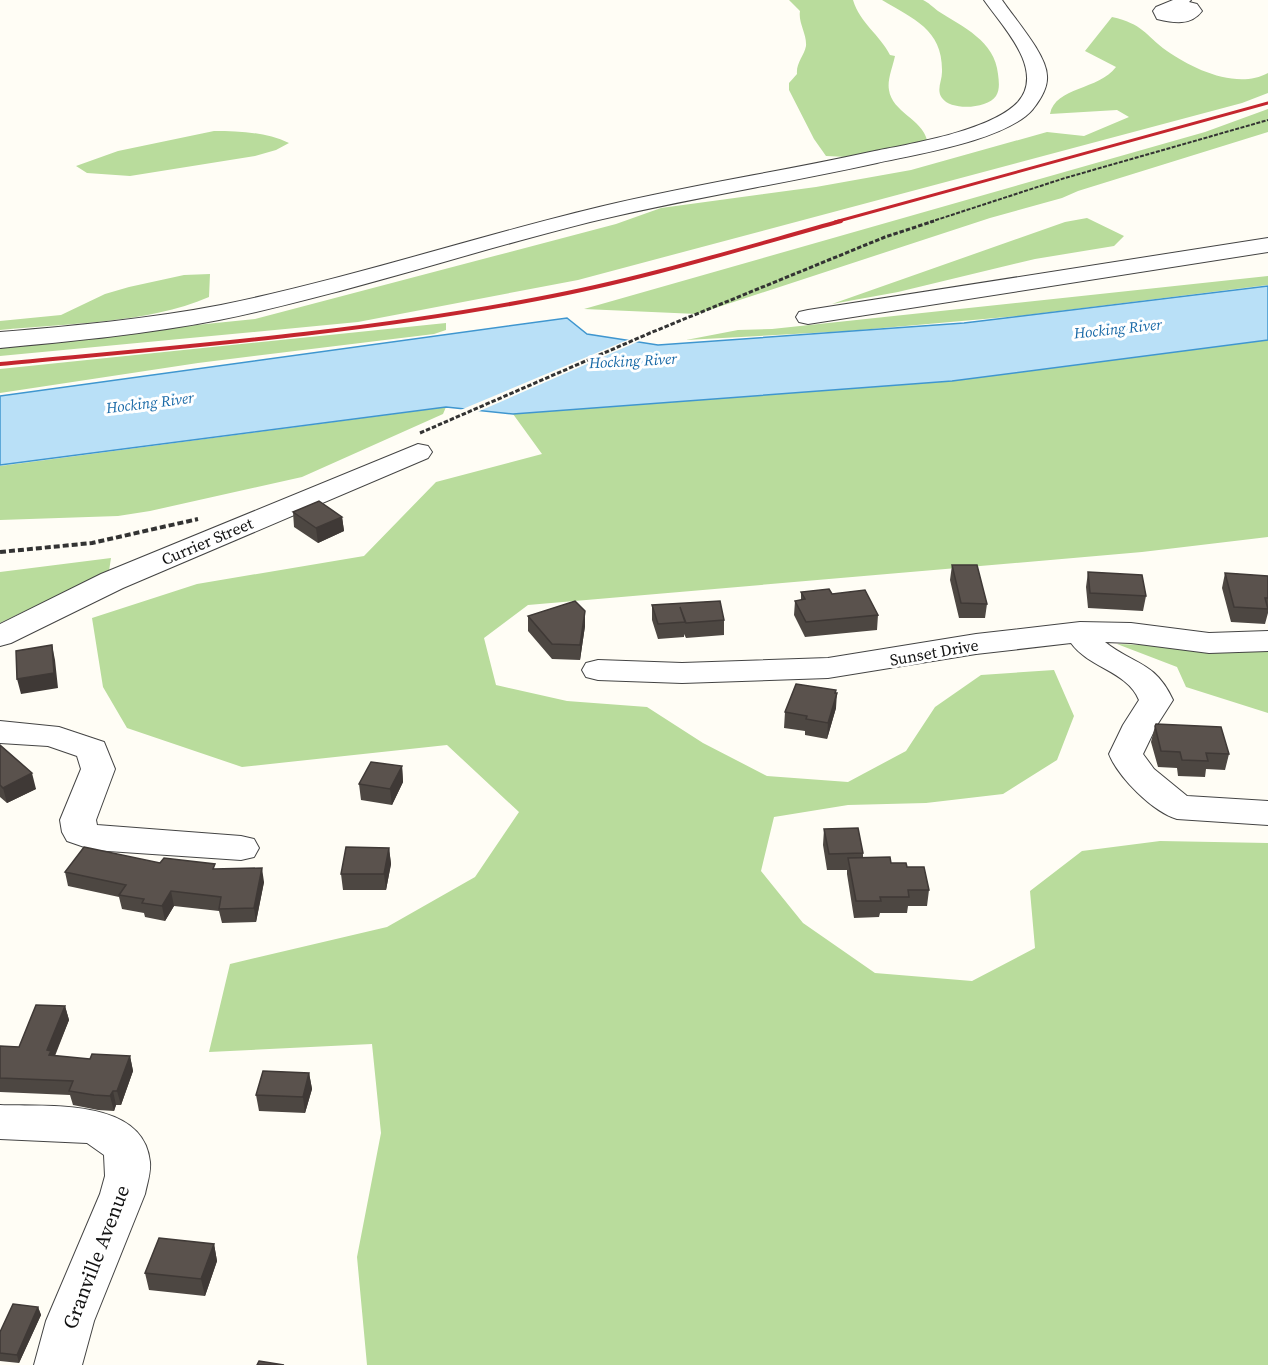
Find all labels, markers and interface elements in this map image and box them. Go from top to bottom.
water label: Hocking River [1072,313,1164,344]
water label: Hocking River [587,348,679,373]
water label: Hocking River [104,387,196,418]
street label: Currier Street [158,511,257,570]
street label: Sunset Drive [888,633,980,671]
street label: Granville Avenue [56,1181,136,1333]

